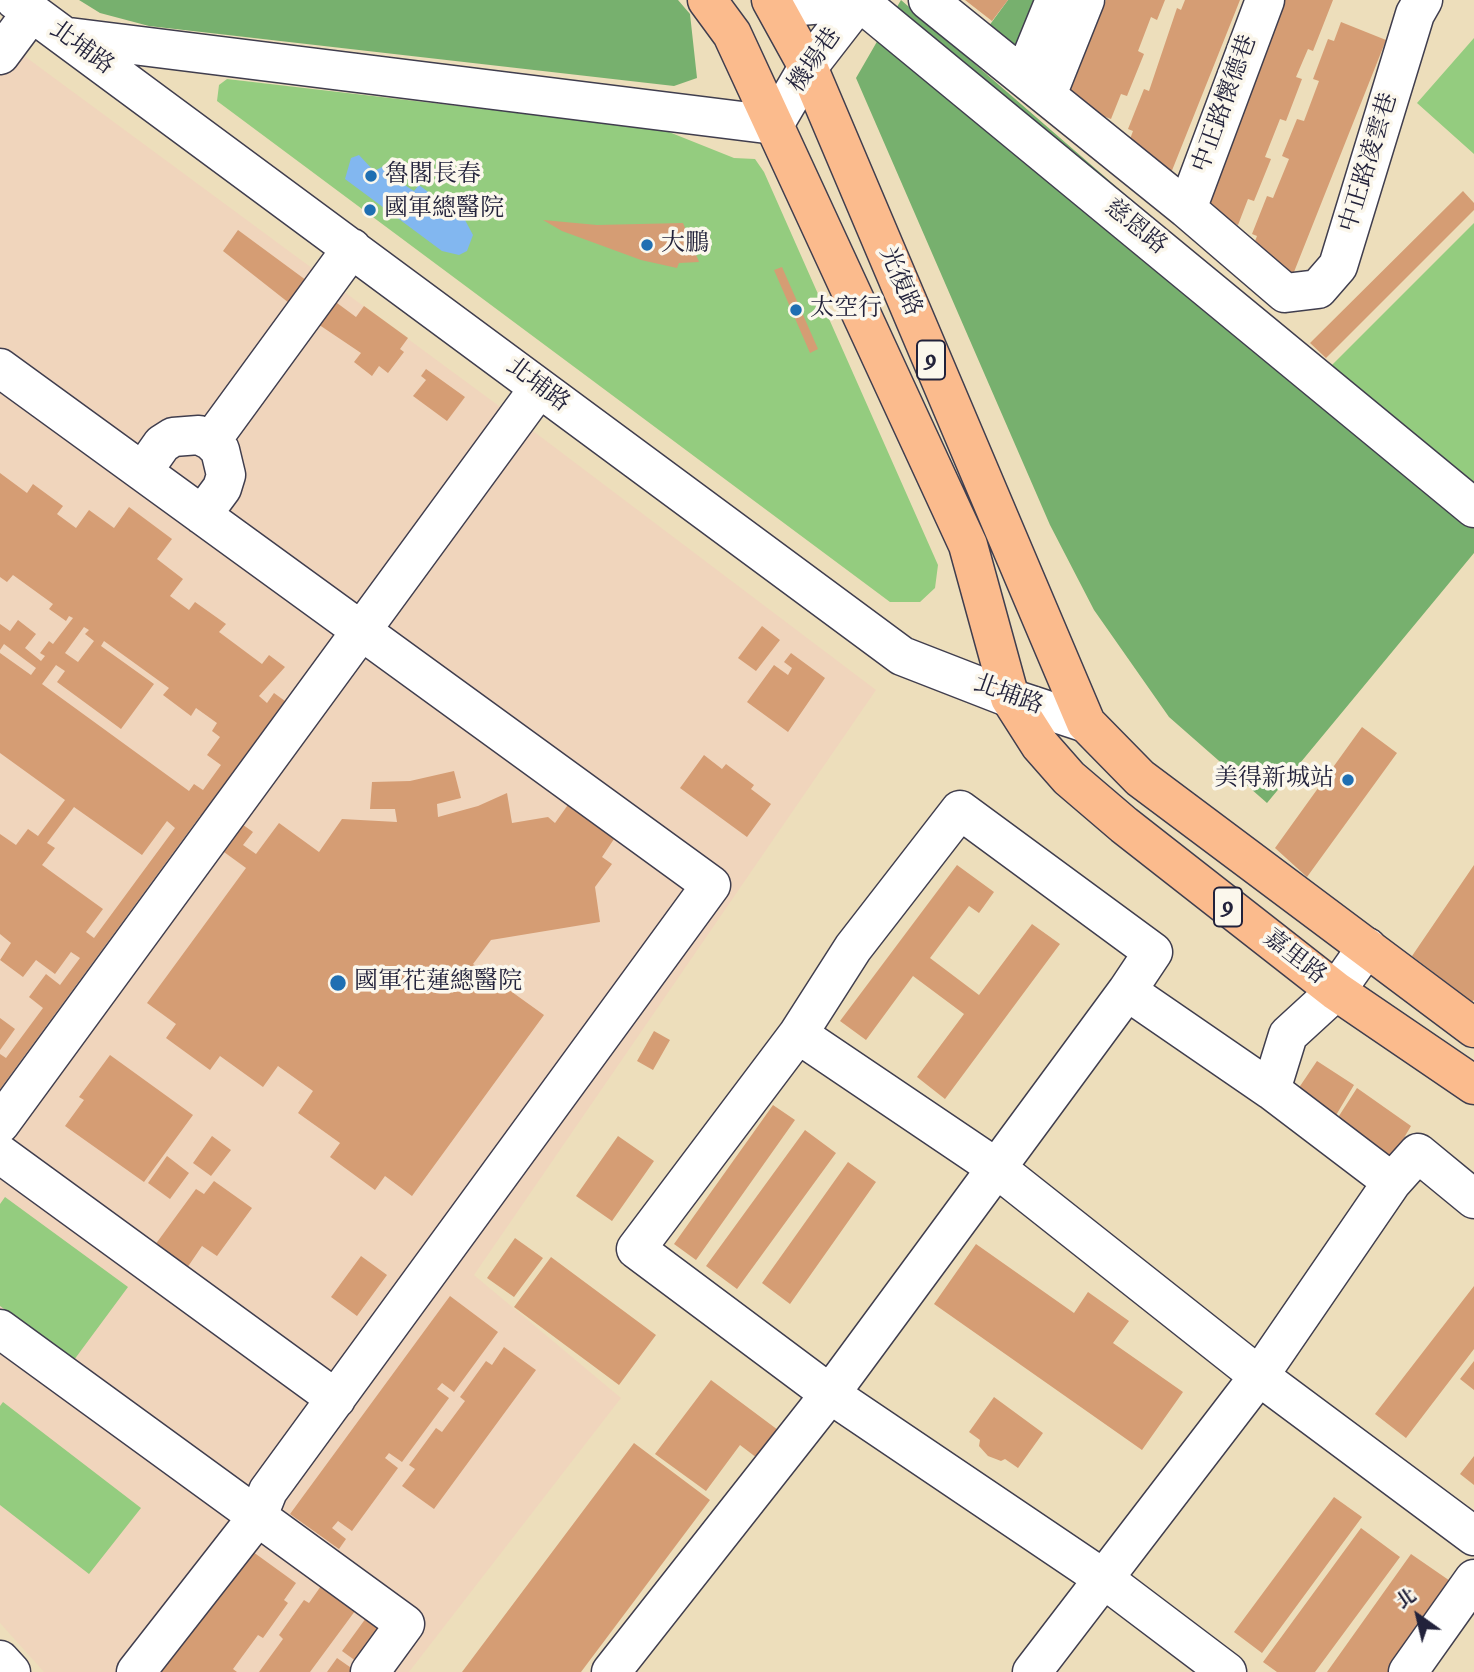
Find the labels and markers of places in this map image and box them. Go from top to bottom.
place label: 魯閣長春 [385,162,481,190]
marker: 魯閣長春 [363,168,379,184]
place label: 國軍總醫院 [384,196,504,224]
marker: 國軍總醫院 [362,202,378,218]
place label: 大鵬 [661,231,709,259]
marker: 大鵬 [639,237,655,253]
place label: 太空行 [810,296,882,324]
marker: 太空行 [788,302,804,318]
place label: 美得新城站 [1214,766,1334,794]
marker: 美得新城站 [1340,772,1356,788]
place label: 國軍花蓮總醫院 [354,969,522,997]
marker: 國軍花蓮總醫院 [328,973,348,993]

